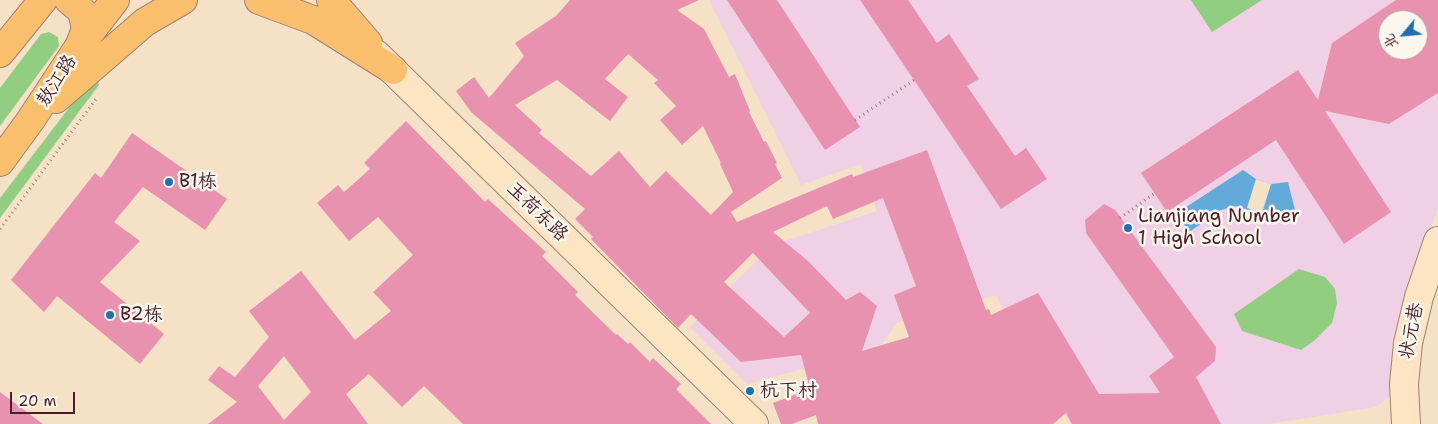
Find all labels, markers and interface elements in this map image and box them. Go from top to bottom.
north arrow [1378,10,1428,60]
text: 北 [1379,31,1402,52]
street label: 敖江路 [32,51,82,111]
place label: B1栋 [179,171,217,193]
marker: B1栋 [163,176,175,188]
street label: 玉荷东路 [502,177,572,247]
place label: Lianjiang Number 1 High School [1138,206,1300,250]
marker: Lianjiang Number 1 High School [1122,222,1134,234]
street label: 状元巷 [1395,301,1429,361]
place label: B2栋 [120,304,163,326]
marker: B2栋 [104,309,116,321]
place label: 杭下村 [760,380,817,402]
scale bar [12,382,78,414]
marker: 杭下村 [744,385,756,397]
text: 20 m [18,391,57,411]

